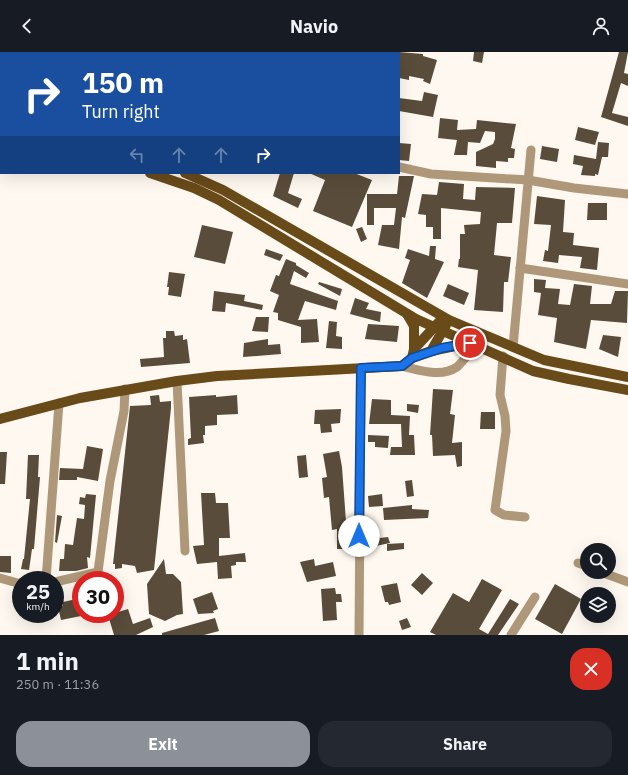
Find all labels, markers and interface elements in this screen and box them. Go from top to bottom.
icon: back [16,15,38,37]
text: Navio [290,15,338,38]
icon: person [590,15,612,37]
text: 150 m [82,64,164,101]
icon: right [16,68,68,120]
text: Turn right [82,100,160,123]
icon: left [126,144,148,166]
icon: ahead [168,144,190,166]
icon: ahead [210,144,232,166]
icon: right [252,144,274,166]
pin [453,326,487,360]
icon: arrive [459,332,481,354]
position arrow [338,515,380,557]
map controls [580,543,616,623]
button: search [580,543,616,579]
speed limit sign: 30 [72,571,124,623]
text: 25 [26,578,50,605]
button: layers [580,587,616,623]
text: km/h [26,600,50,613]
text: 1 min [16,645,79,677]
button: close [570,648,612,690]
text: 250 m · 11:36 [16,676,99,693]
button: Exit [16,721,310,767]
button: Share [318,721,612,767]

